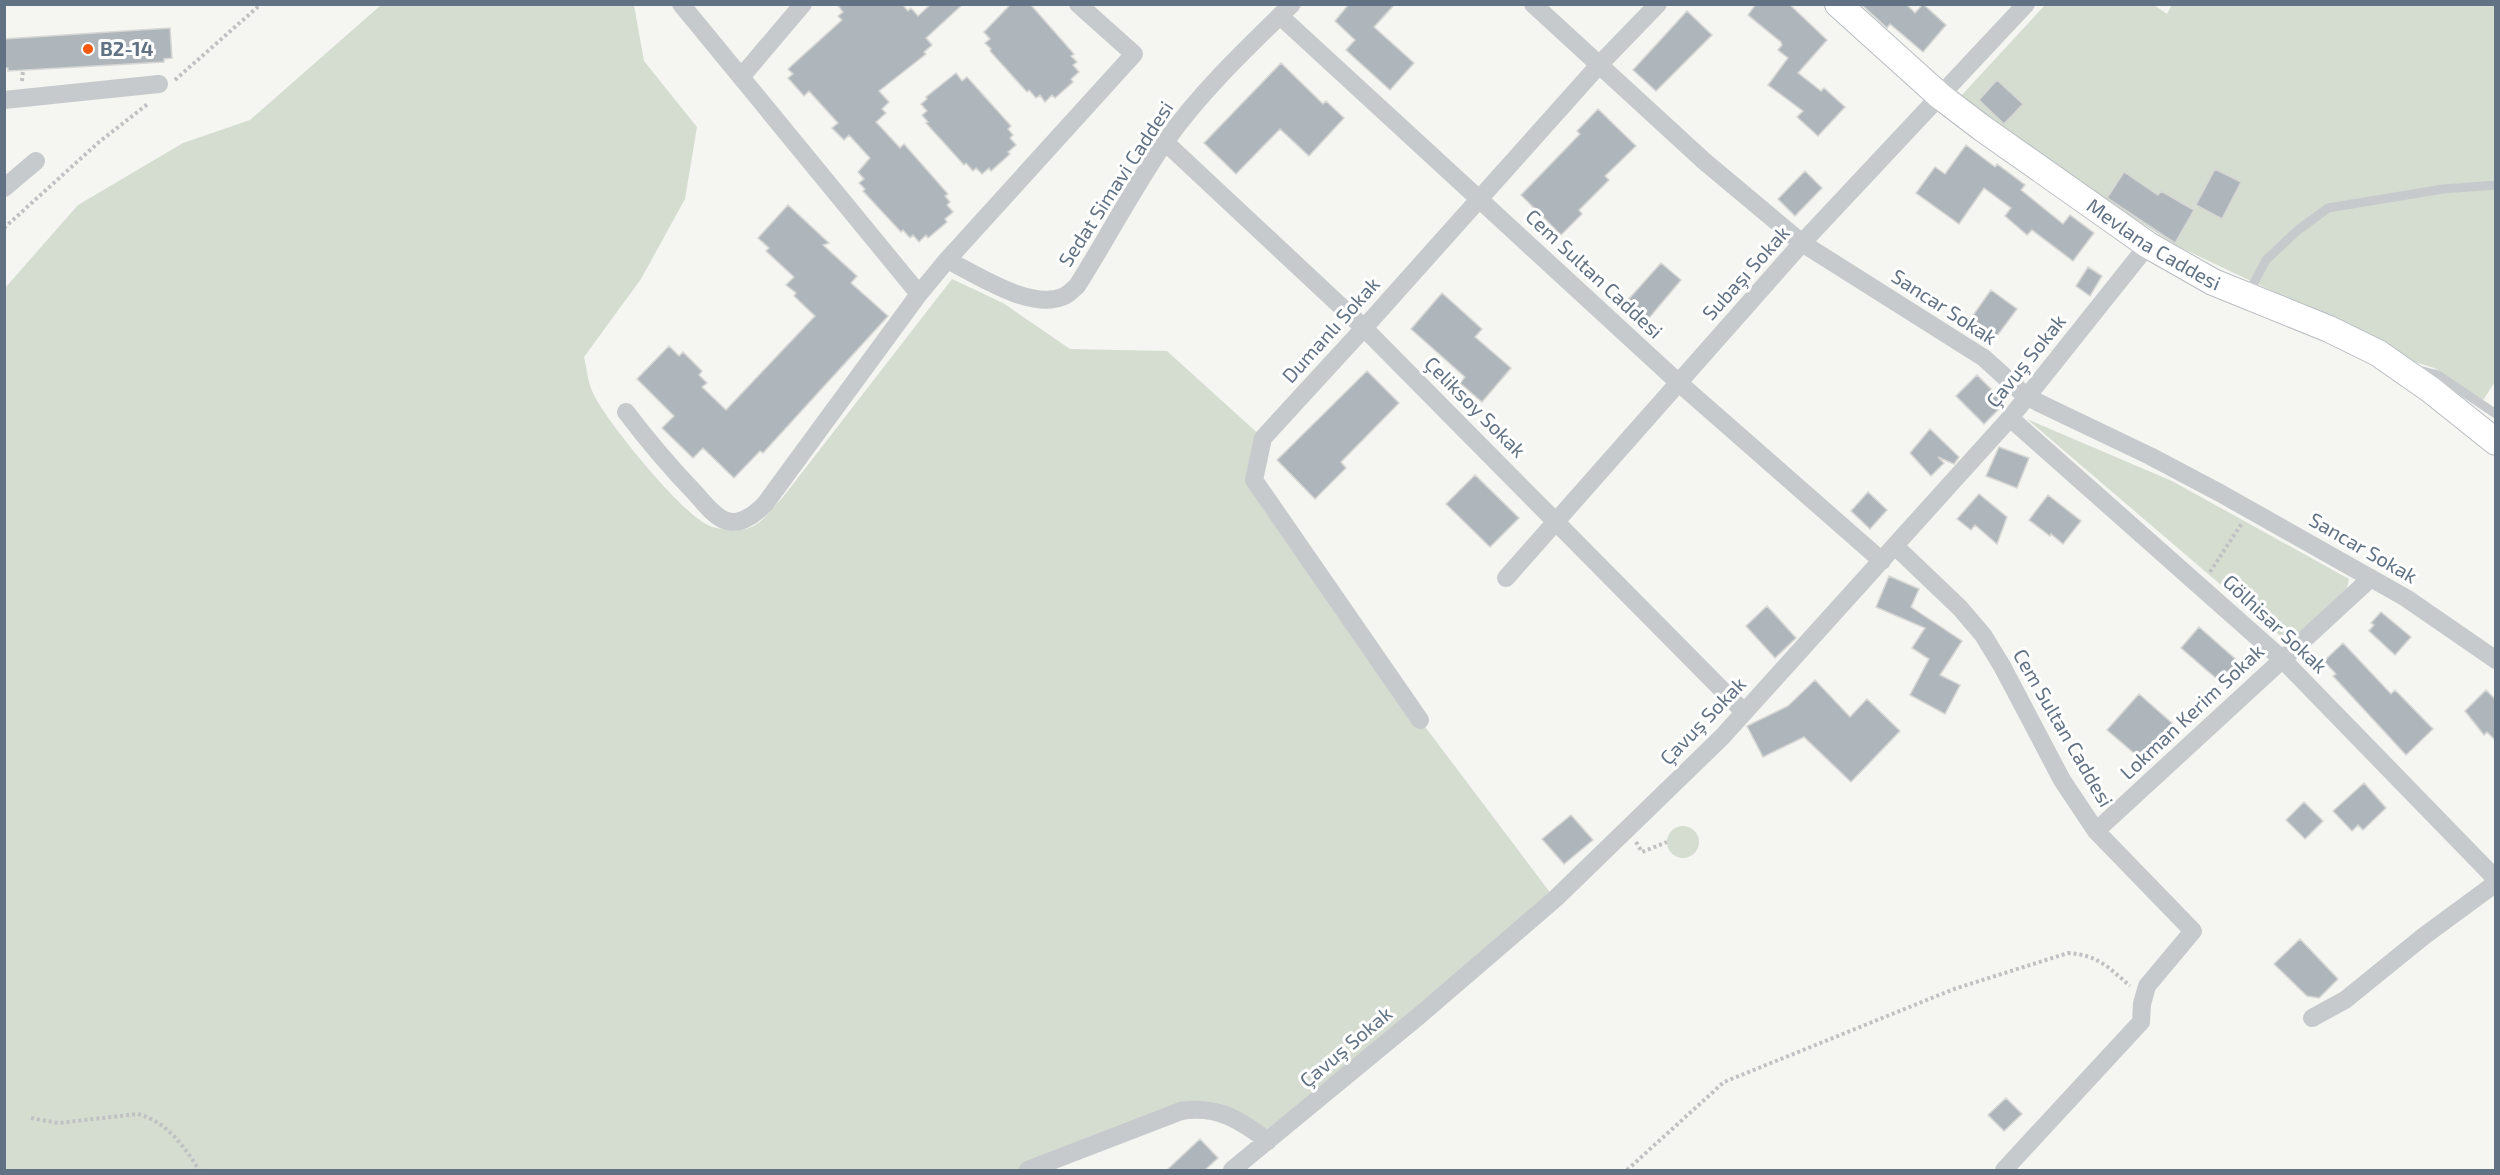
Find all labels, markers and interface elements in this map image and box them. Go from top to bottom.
place label: B2-14 [100,36,154,60]
marker: B2-14 [81,42,95,56]
street label: Sedat Simavi Caddesi [1053,96,1178,271]
street label: Mevlana Caddesi [2083,193,2224,295]
street label: Cem Sultan Caddesi [1521,204,1668,343]
street label: Subaşı Sokak [1697,220,1795,325]
street label: Sancar Sokak [1887,263,2002,349]
street label: Dumanlı Sokak [1276,271,1384,387]
street label: Çavuş Sokak [1980,309,2071,412]
street label: Çeliksoy Sokak [1419,351,1531,463]
street label: Sancar Sokak [2305,507,2422,588]
street label: Gölhisar Sokak [2219,569,2333,678]
street label: Lokman Kerim Sokak [2115,639,2268,784]
street label: Cem Sultan Caddesi [2009,644,2119,811]
street label: Çavuş Sokak [1654,671,1751,770]
street label: Çavuş Sokak [1294,1001,1397,1092]

